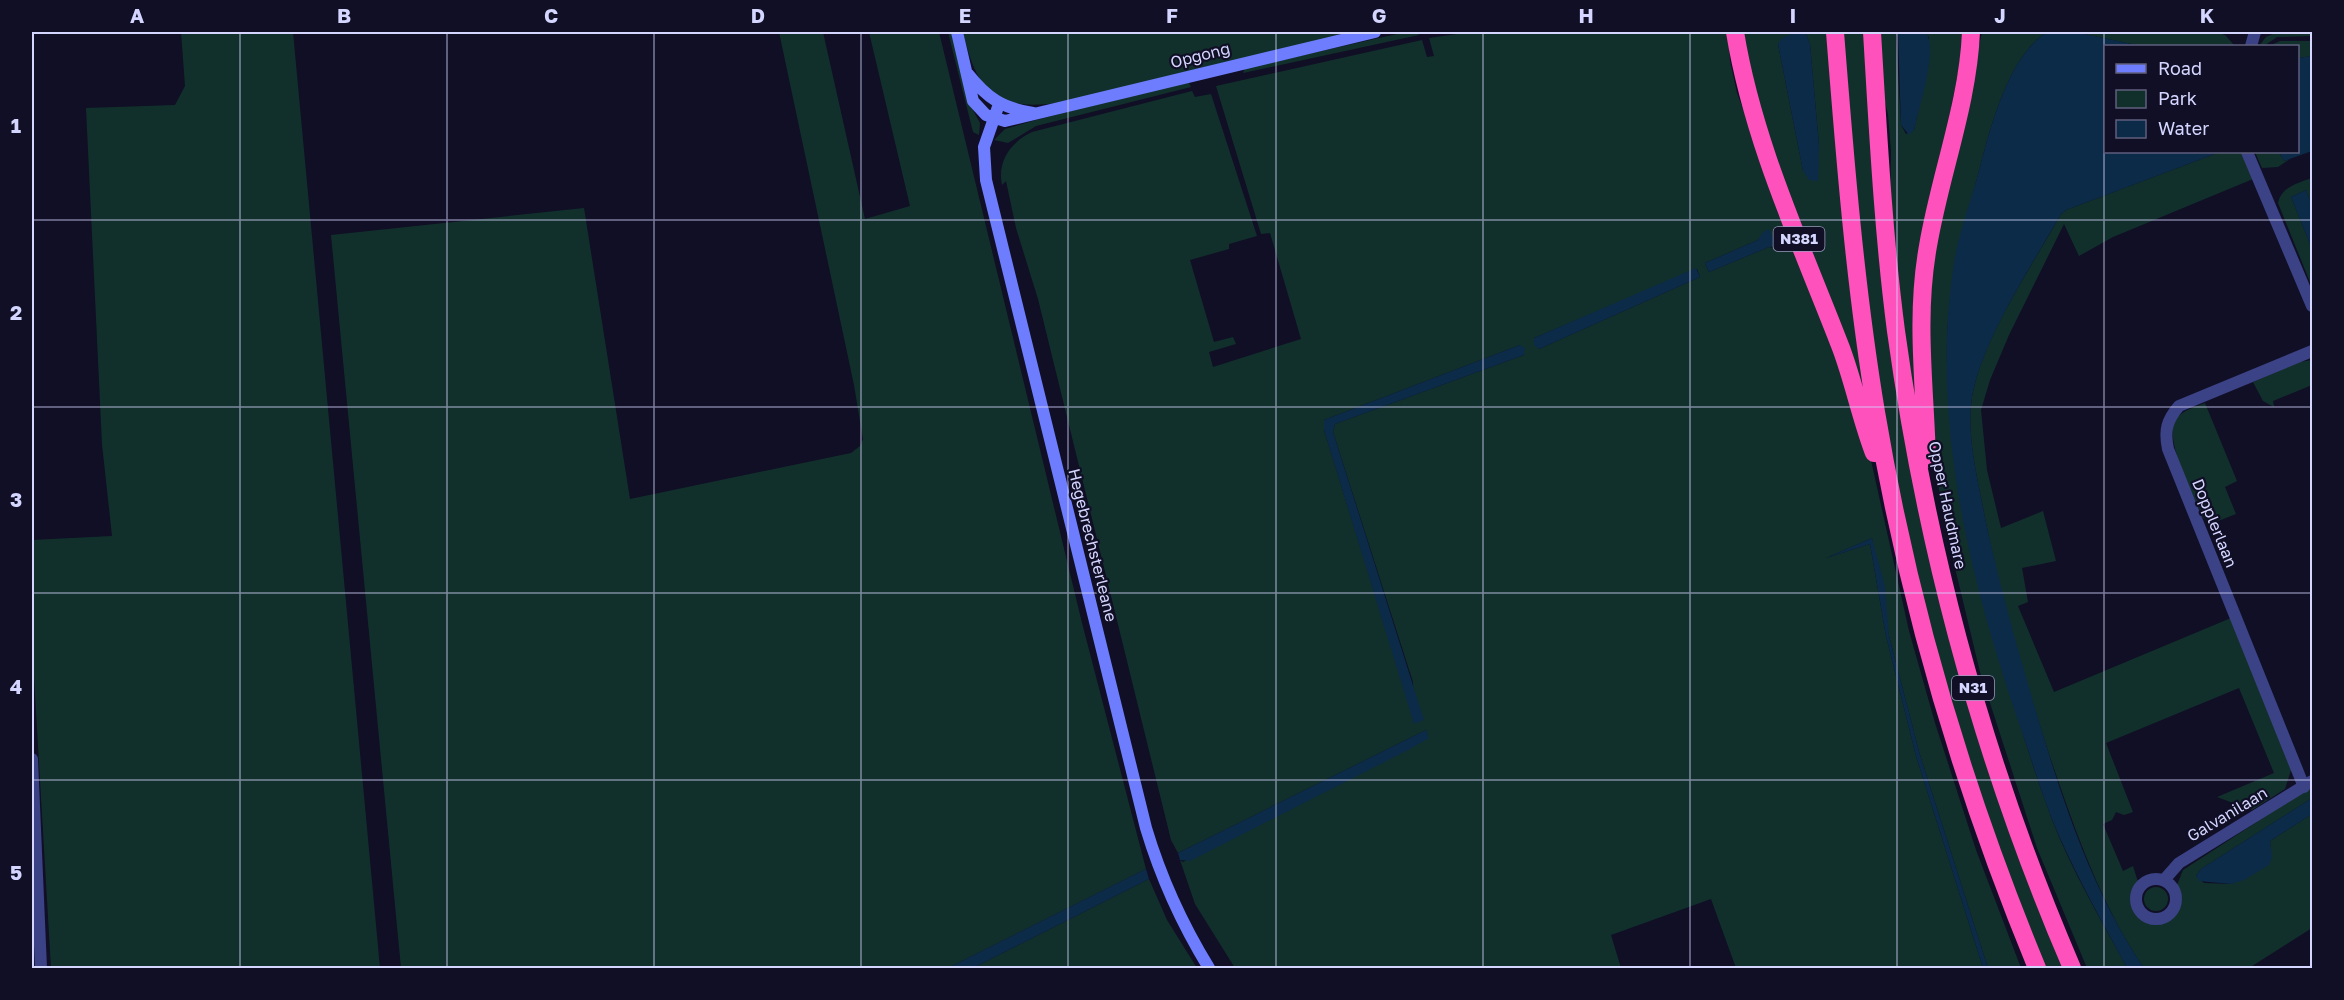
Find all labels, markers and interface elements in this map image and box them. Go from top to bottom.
text: A [130,3,144,27]
text: B [337,3,351,27]
text: C [544,3,558,27]
text: D [751,3,765,27]
text: E [959,3,971,27]
text: F [1166,3,1178,27]
text: G [1372,3,1386,27]
text: H [1578,3,1594,27]
text: I [1790,3,1796,27]
text: J [1994,3,2006,27]
text: K [2200,3,2215,27]
street label: Opgong [1168,38,1232,72]
legend [2104,45,2299,153]
text: Road [2158,57,2202,79]
text: Park [2158,87,2197,109]
text: 1 [11,113,21,137]
text: Water [2158,117,2209,139]
road number: N381 [1774,227,1824,251]
text: 2 [10,300,22,324]
street label: Opper Haudmare [1925,439,1971,571]
street label: Hegebrechsterleane [1064,466,1122,624]
street label: Dopplerlaan [2188,476,2242,570]
text: 3 [10,487,22,511]
text: 4 [10,674,22,698]
road number: N31 [1952,676,1994,700]
street label: Galvanilaan [2183,782,2271,846]
text: 5 [10,860,22,884]

